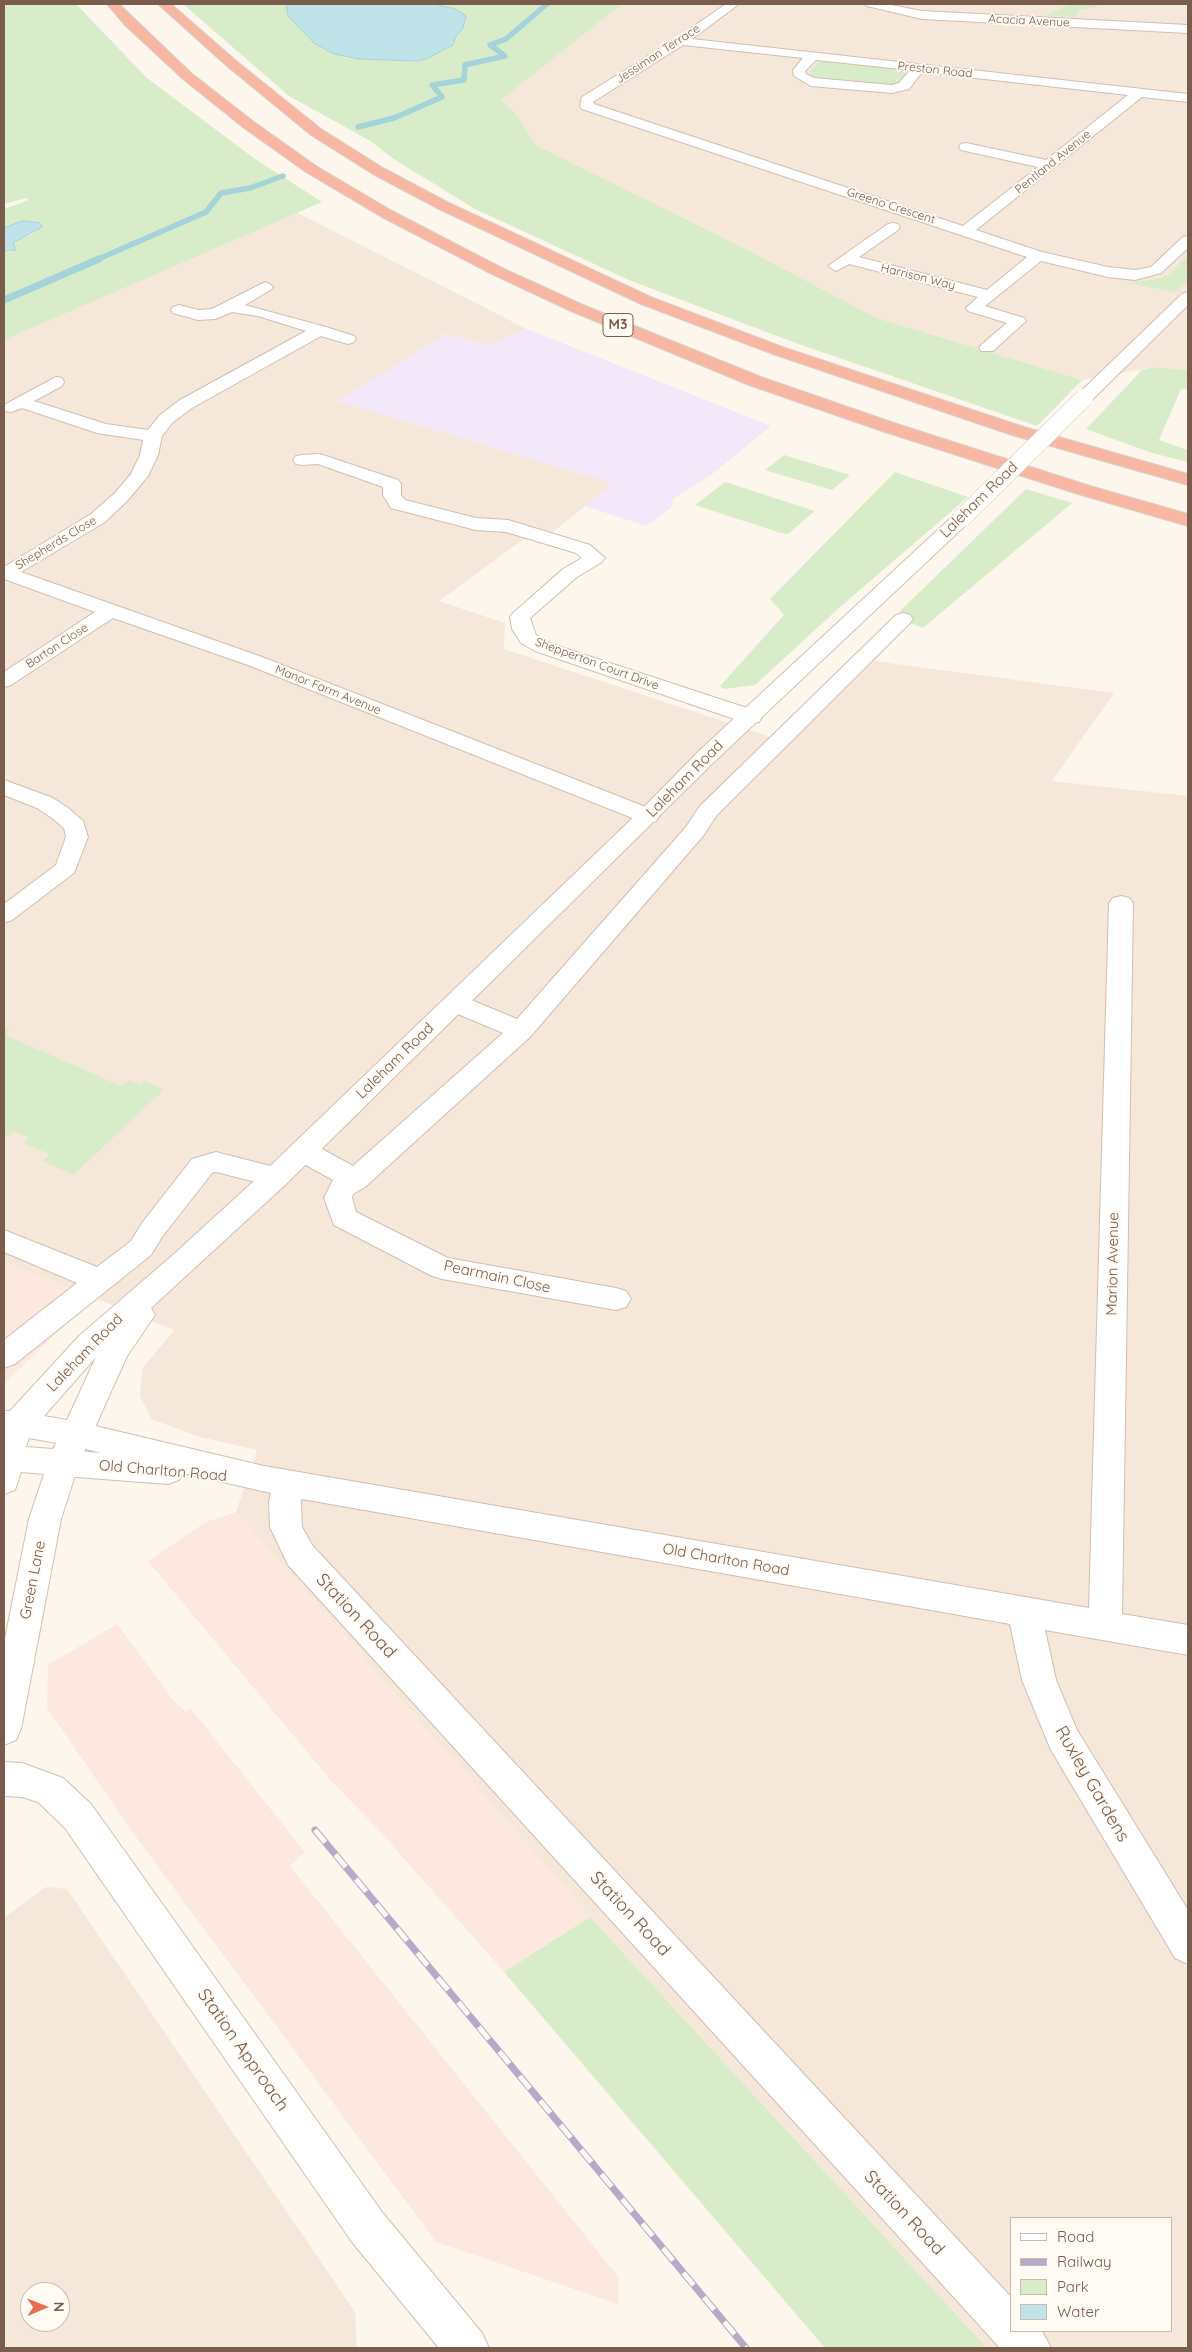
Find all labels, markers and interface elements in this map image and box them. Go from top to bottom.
street label: Acacia Avenue [988,12,1070,30]
street label: Jessiman Terrace [613,21,703,87]
street label: Preston Road [897,59,973,81]
street label: Pentland Avenue [1012,127,1094,197]
street label: Greeno Crescent [845,185,937,227]
street label: Harrison Way [879,261,957,293]
road number: M3 [603,314,633,336]
street label: Laleham Road [936,458,1022,542]
street label: Shepherds Close [13,513,99,573]
street label: Barton Close [23,621,91,671]
street label: Shepperton Court Drive [533,635,661,693]
street label: Manor Farm Avenue [273,662,383,718]
street label: Laleham Road [643,737,727,821]
street label: Laleham Road [352,1019,438,1103]
street label: Marion Avenue [1103,1212,1123,1316]
street label: Pearmain Close [442,1257,552,1297]
street label: Laleham Road [43,1310,127,1396]
street label: Old Charlton Road [98,1456,228,1486]
street label: Green Lane [17,1539,49,1621]
street label: Old Charlton Road [661,1540,791,1580]
street label: Station Road [311,1569,401,1663]
street label: Ruxley Gardens [1050,1722,1134,1846]
street label: Station Road [585,1867,675,1961]
street label: Station Approach [193,1985,293,2115]
street label: Station Road [859,2166,949,2260]
legend [1010,2217,1172,2332]
text: Road [1057,2227,1094,2246]
text: Railway [1057,2252,1112,2271]
text: Park [1057,2277,1089,2296]
north arrow [20,2282,70,2332]
text: N [50,2301,68,2312]
text: Water [1057,2302,1100,2321]

